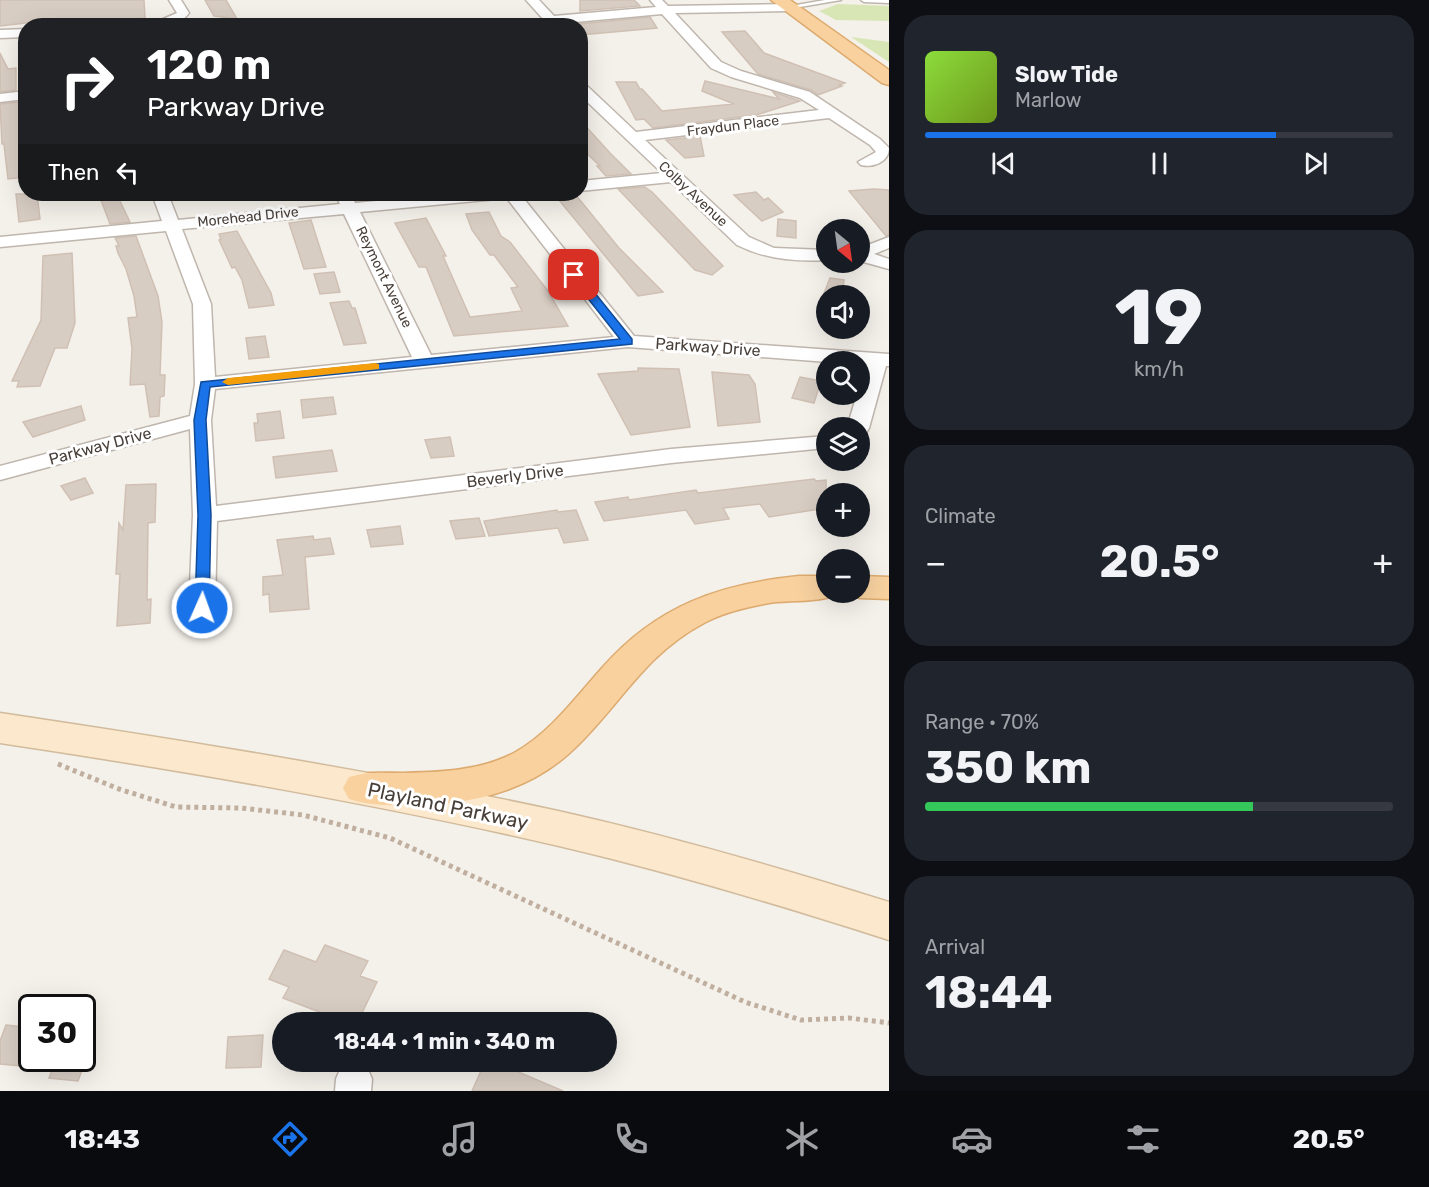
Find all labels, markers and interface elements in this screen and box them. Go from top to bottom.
text: 120 m [147,40,271,90]
icon: right [48,42,126,120]
text: Slow Tide [1015,61,1118,88]
text: Marlow [1015,88,1082,112]
text: Parkway Drive [147,91,325,123]
street label: Fraydun Place [686,112,780,140]
icon: previous [987,147,1020,180]
icon: pause [1143,147,1176,180]
icon: next [1299,147,1332,180]
icon: left [111,156,144,189]
street label: Colby Avenue [655,158,731,230]
text: Then [48,159,99,186]
street label: Morehead Drive [197,203,300,231]
north arrow [816,219,870,273]
map controls [816,219,870,603]
street label: Reymont Avenue [352,223,416,331]
pin [548,249,599,300]
icon: arrive [557,258,590,291]
text: 19 [1115,271,1203,364]
button: sound [816,285,870,339]
street label: Parkway Drive [655,334,761,360]
button: search [816,351,870,405]
text: km/h [1134,357,1184,381]
button: layers [816,417,870,471]
street label: Parkway Drive [47,423,153,469]
street label: Beverly Drive [465,461,565,491]
button: + [816,483,870,537]
text: Climate [925,504,996,528]
text: 20.5° [1100,535,1219,588]
text: − [925,543,946,582]
text: + [1372,543,1393,582]
button: − [816,549,870,603]
position arrow [170,576,234,640]
text: Range · 70% [925,710,1039,734]
text: 350 km [925,741,1091,794]
street label: Playland Parkway [366,777,530,835]
text: Arrival [925,935,985,959]
text: 18:44 [925,966,1052,1019]
speed limit sign: 30 [18,994,96,1072]
text: 18:44 · 1 min · 340 m [334,1028,555,1055]
icon: directions [269,1118,311,1160]
icon: music [439,1118,481,1160]
icon: phone [610,1118,652,1160]
icon: climate [781,1118,823,1160]
icon: car [951,1118,993,1160]
icon: filters [1122,1118,1164,1160]
text: 18:43 [64,1123,140,1155]
text: 20.5° [1293,1123,1365,1155]

